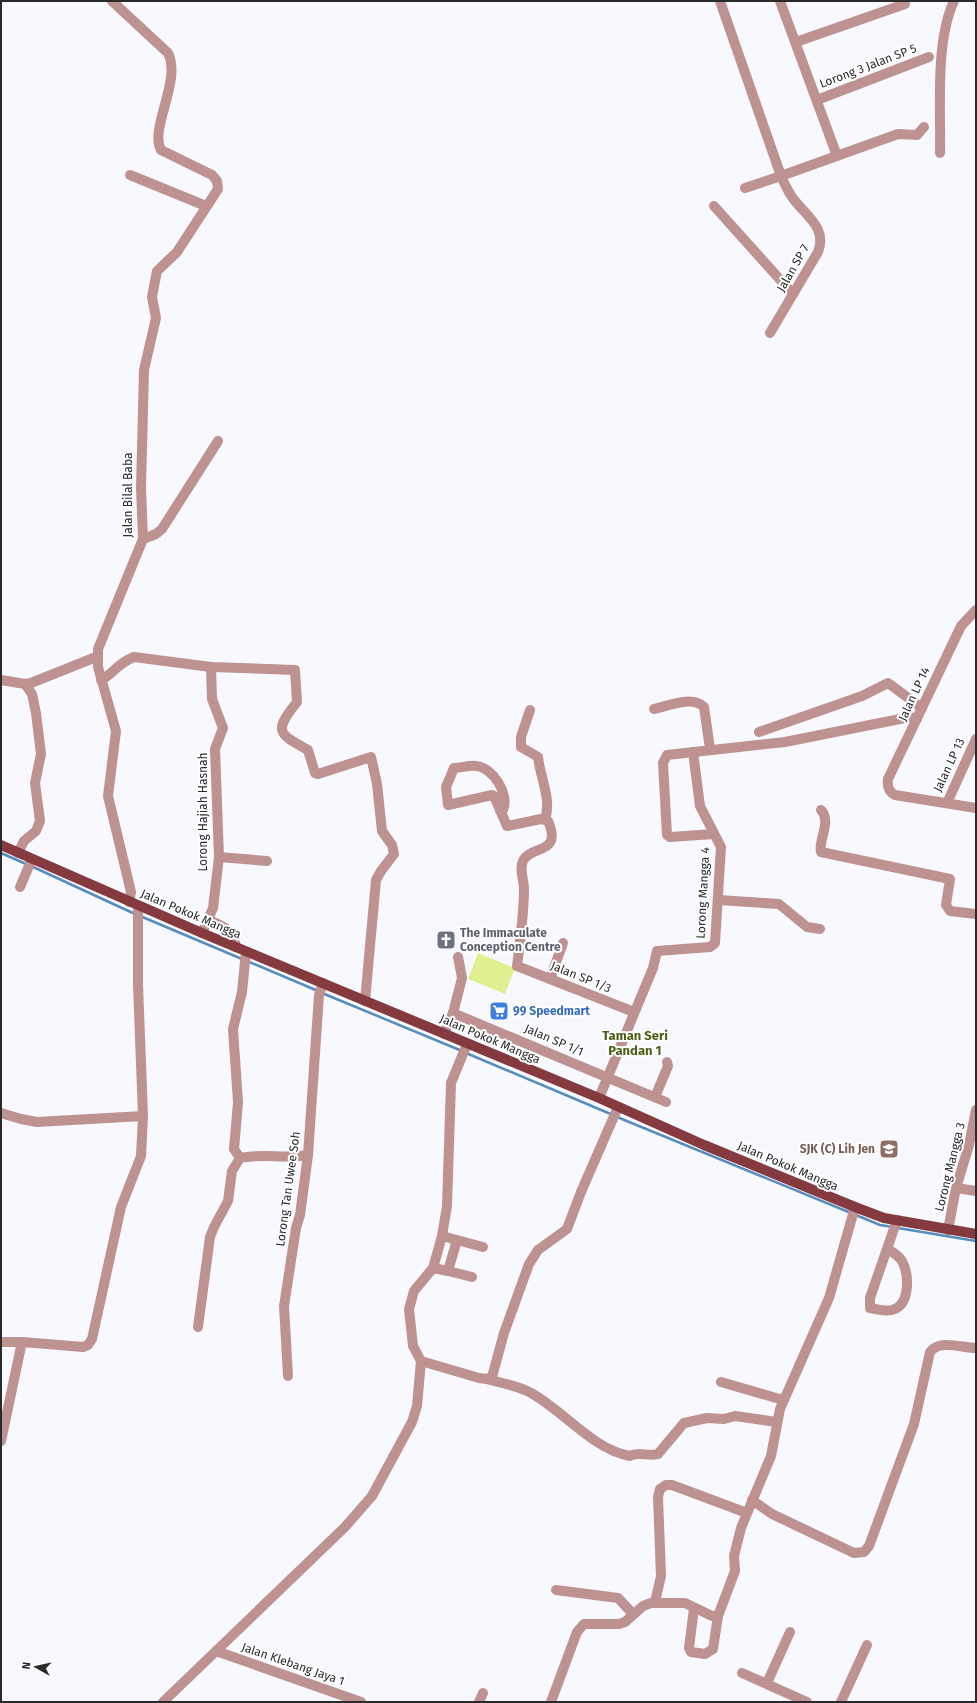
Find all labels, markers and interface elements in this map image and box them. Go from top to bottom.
street label: Lorong 3 Jalan SP 5 [818,41,918,91]
street label: Jalan SP 7 [774,242,812,294]
street label: Jalan Bilal Baba [121,453,135,537]
street label: Jalan LP 14 [895,664,933,723]
street label: Jalan LP 13 [930,736,968,794]
street label: Lorong Hajiah Hasnah [196,752,210,872]
street label: Lorong Mangga 4 [694,846,712,939]
street label: Jalan Pokok Mangga [139,886,243,942]
place label: The Immaculate Conception Centre [460,926,561,954]
church icon: The Immaculate Conception Centre [435,929,457,951]
street label: Jalan SP 1/3 [549,959,613,995]
supermarket icon: 99 Speedmart [488,1000,510,1022]
place label: 99 Speedmart [513,1004,590,1018]
street label: Jalan Pokok Mangga [438,1011,542,1067]
street label: Jalan SP 1/1 [522,1021,586,1059]
district label: Taman Seri Pandan 1 [602,1028,668,1058]
street label: Lorong Mangga 3 [932,1121,968,1213]
street label: Lorong Tan Uwee Soh [273,1131,303,1247]
street label: Jalan Pokok Mangga [736,1138,840,1194]
school or university icon: SJK (C) Lih Jen [878,1138,900,1160]
place label: SJK (C) Lih Jen [800,1142,875,1156]
street label: Jalan Klebang Jaya 1 [240,1640,346,1688]
north arrow [16,1647,56,1687]
text: N [20,1661,34,1670]

